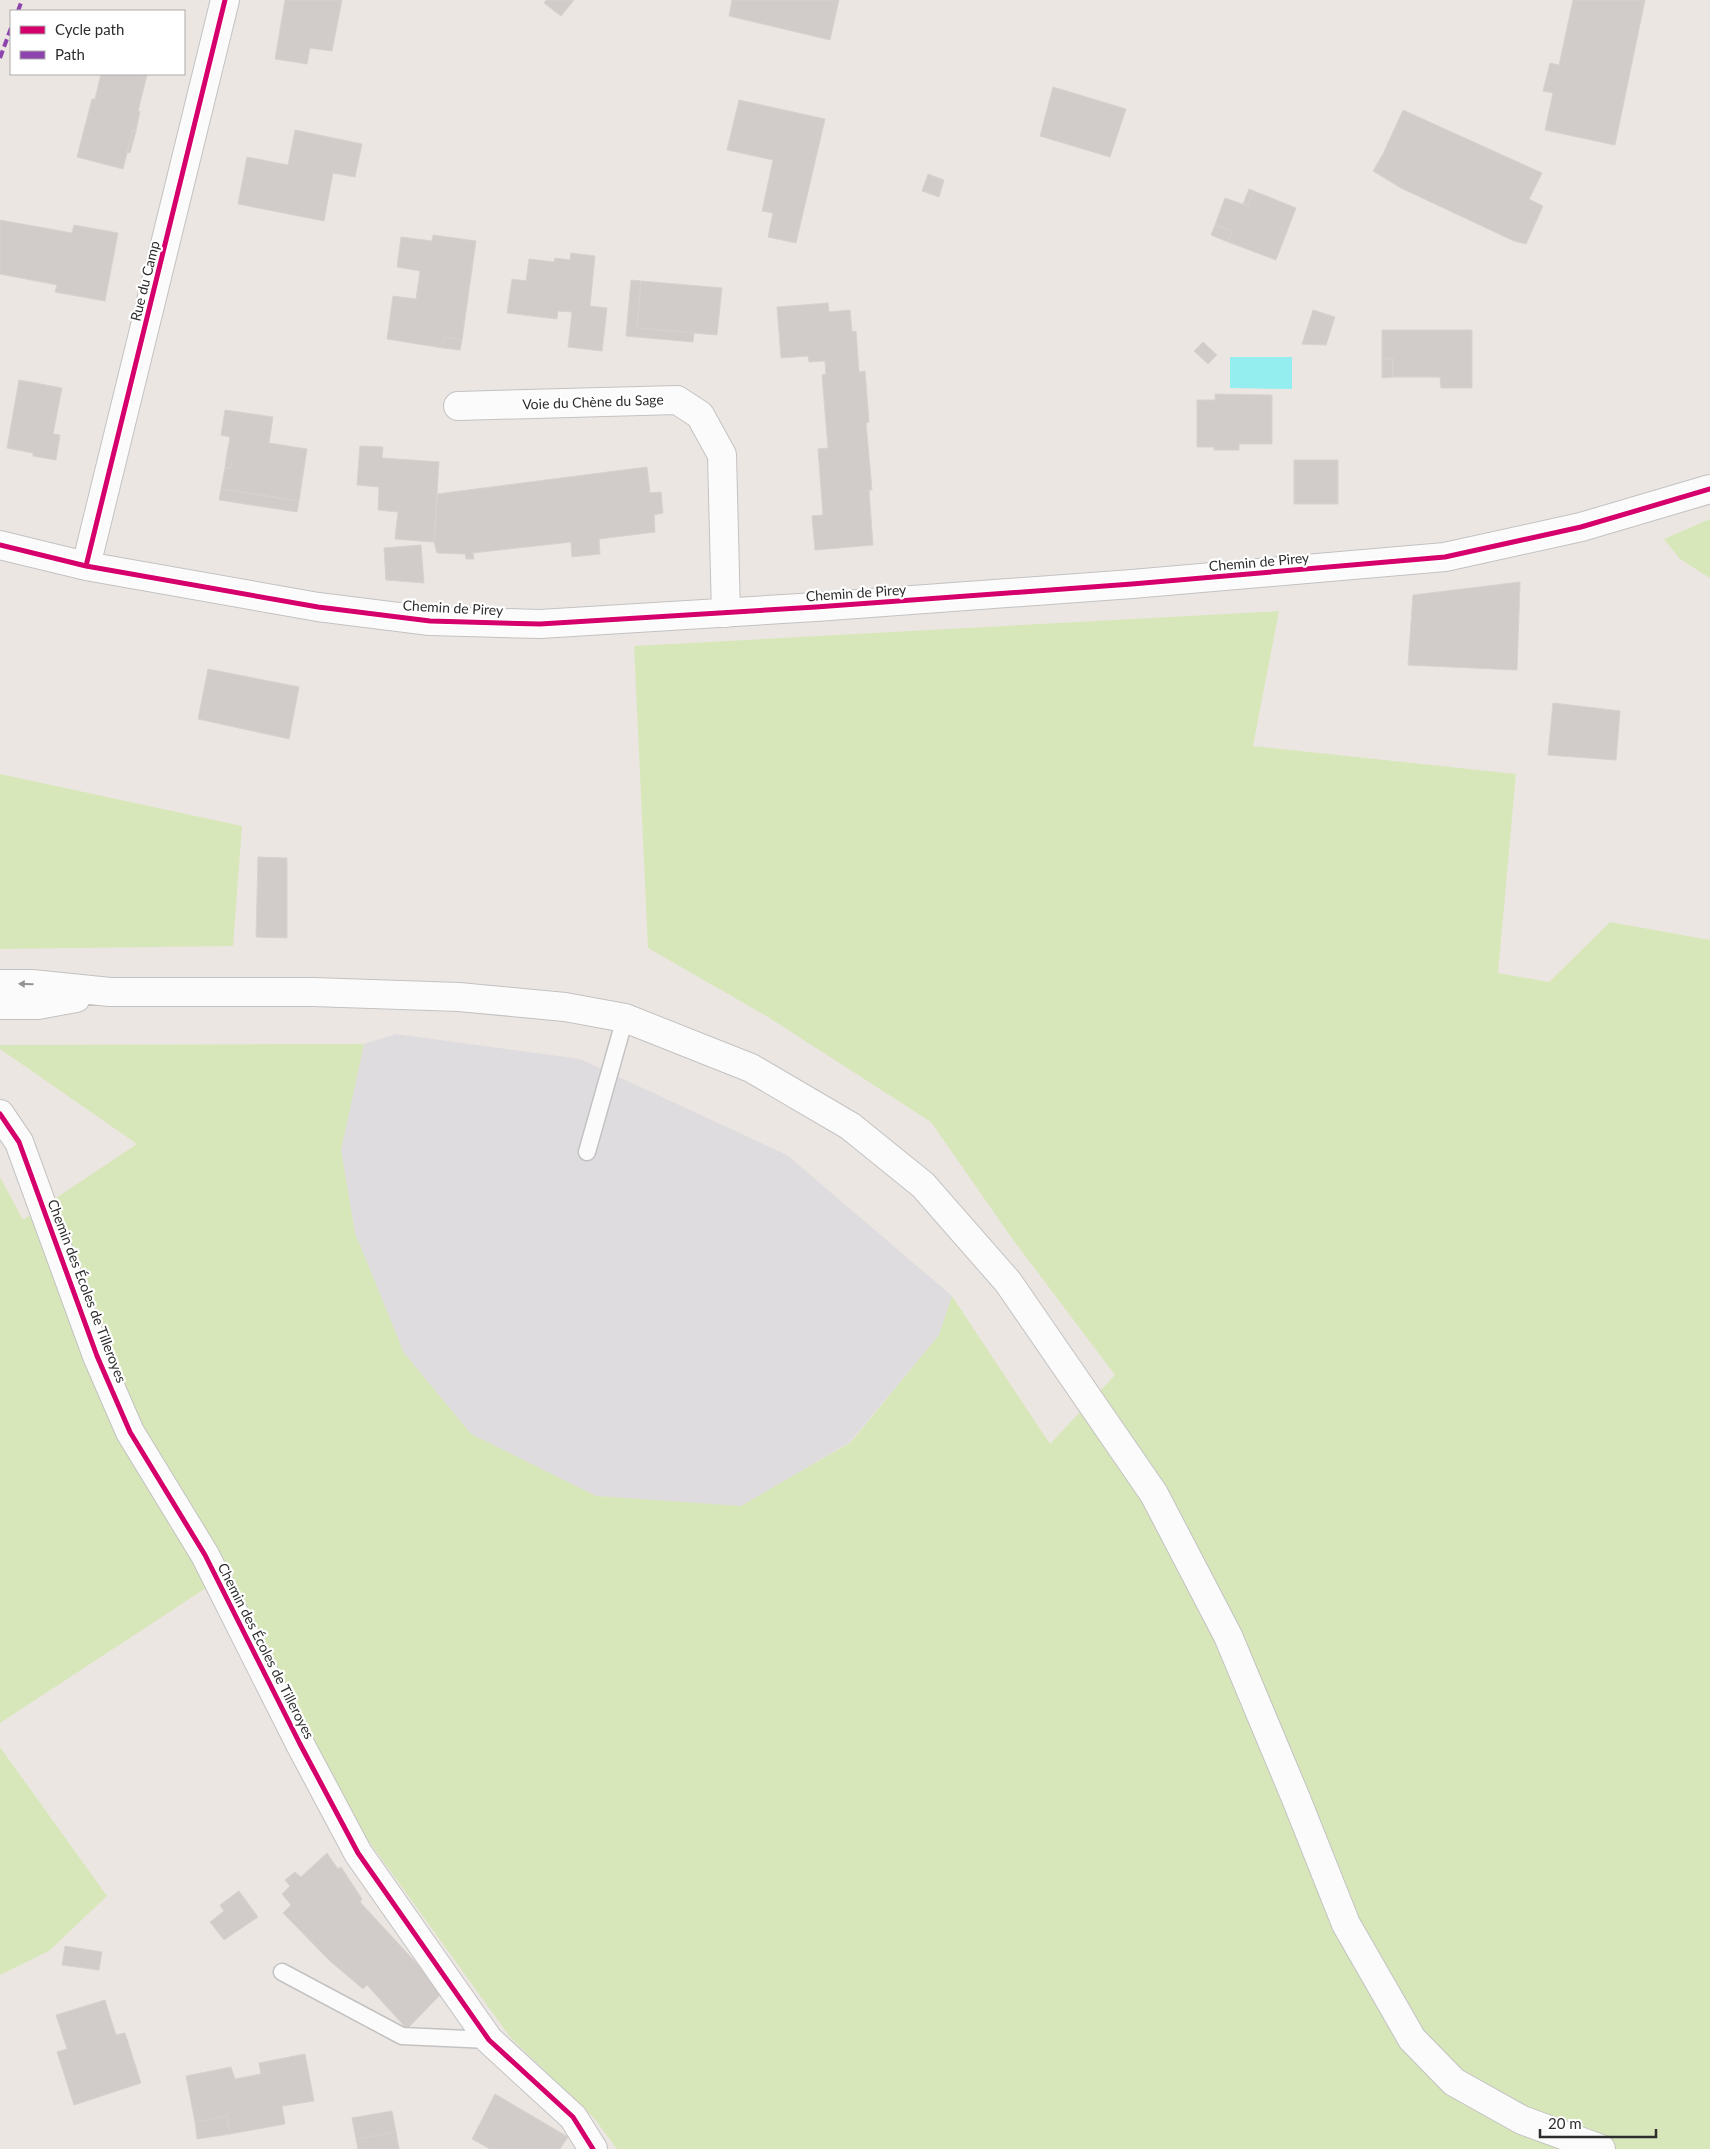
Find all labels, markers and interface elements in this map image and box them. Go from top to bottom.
legend [10,10,185,75]
text: Cycle path [55,20,124,38]
text: Path [55,45,85,63]
street label: Rue du Camp [126,239,163,323]
street label: Voie du Chène du Sage [522,391,664,412]
street label: Chemin de Pirey [1208,549,1311,574]
street label: Chemin de Pirey [805,580,908,604]
street label: Chemin de Pirey [402,596,504,619]
one-way arrow [18,980,34,988]
street label: Chemin des Écoles de Tilleroyes [45,1197,130,1385]
street label: Chemin des Écoles de Tilleroyes [215,1560,318,1742]
scale bar [1540,2106,1656,2138]
text: 20 m [1548,2114,1582,2132]

